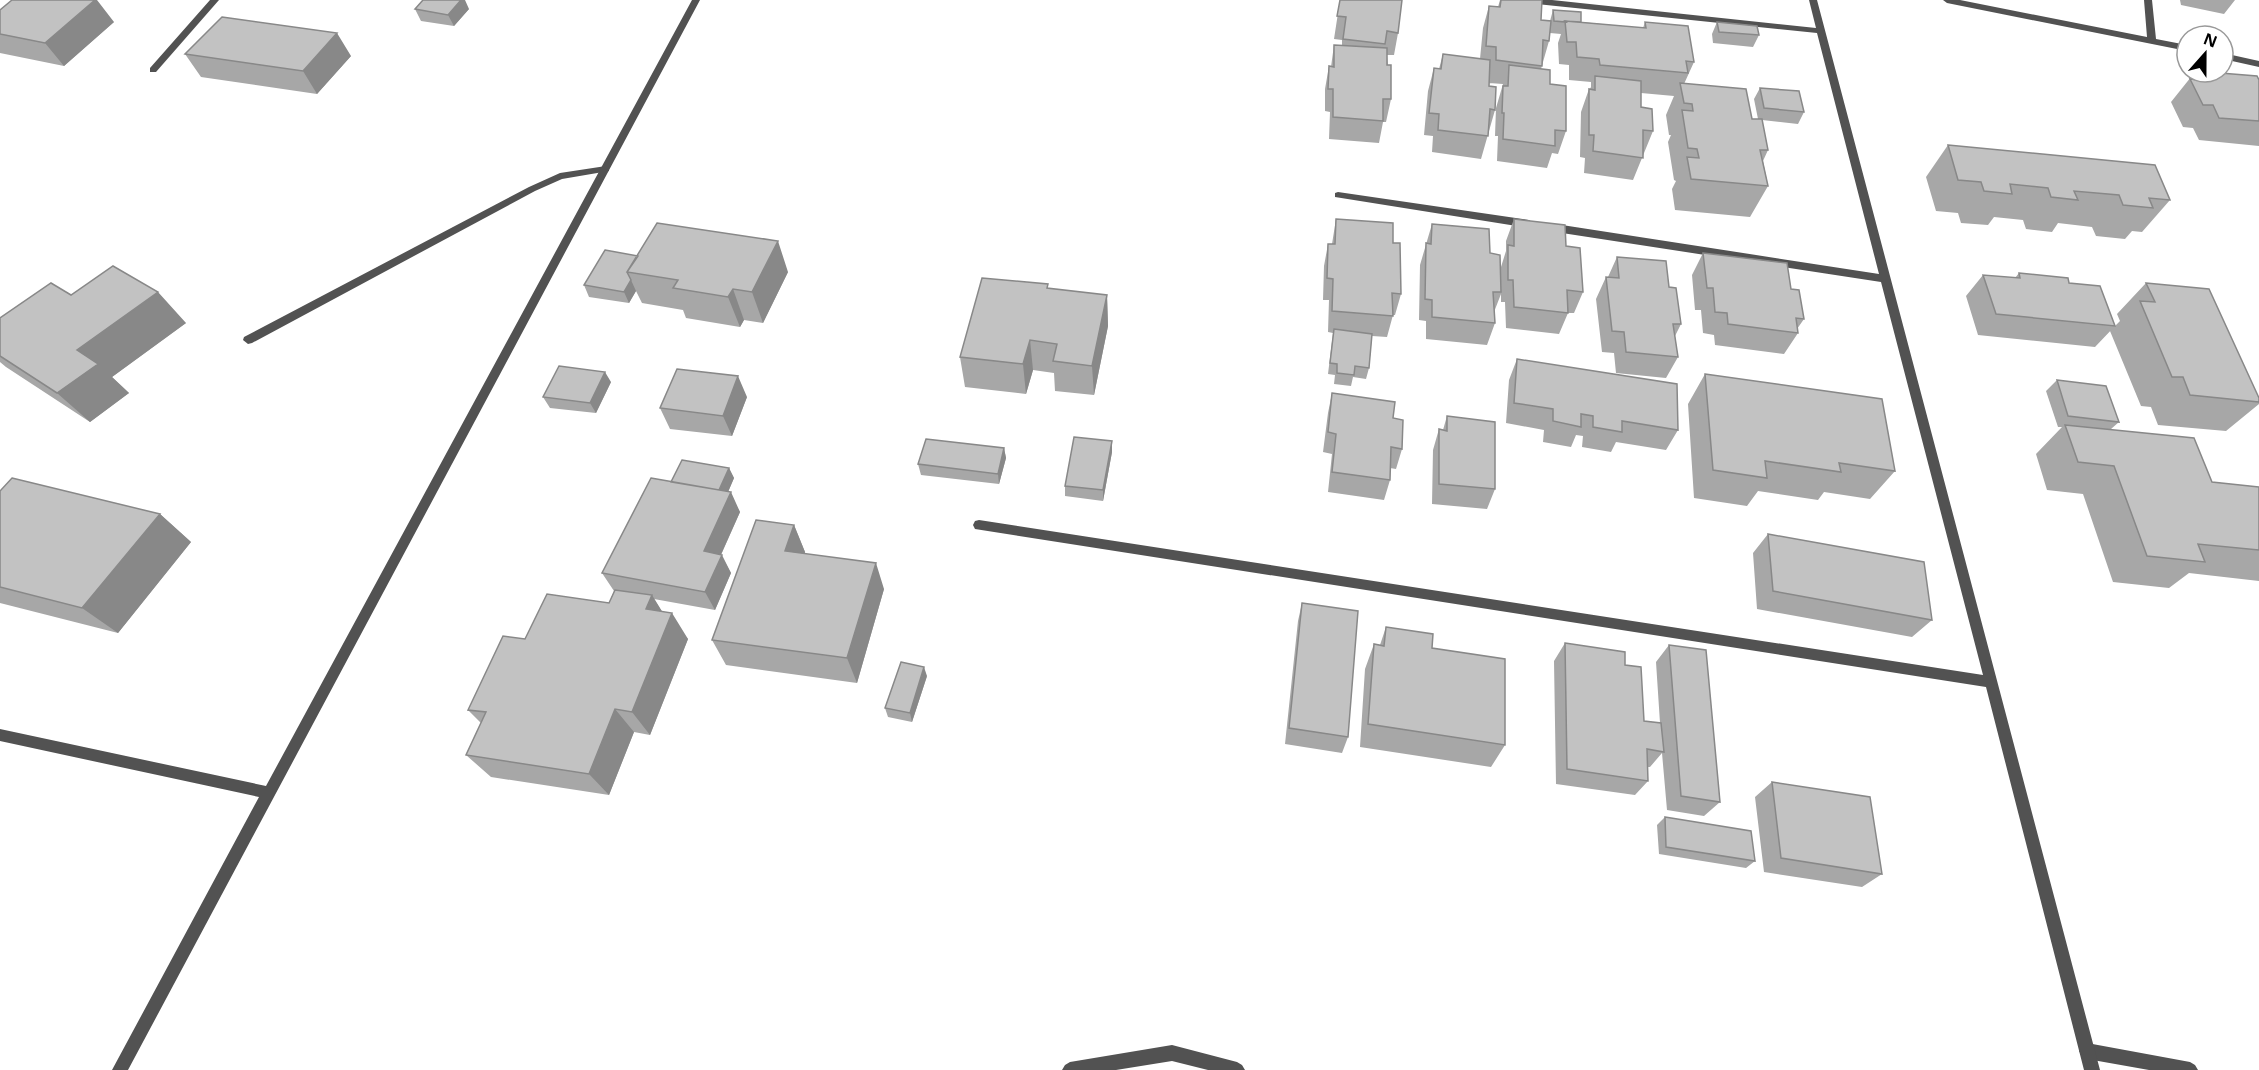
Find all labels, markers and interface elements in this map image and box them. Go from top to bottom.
north arrow [2175,24,2235,84]
text: N [2200,27,2220,53]

